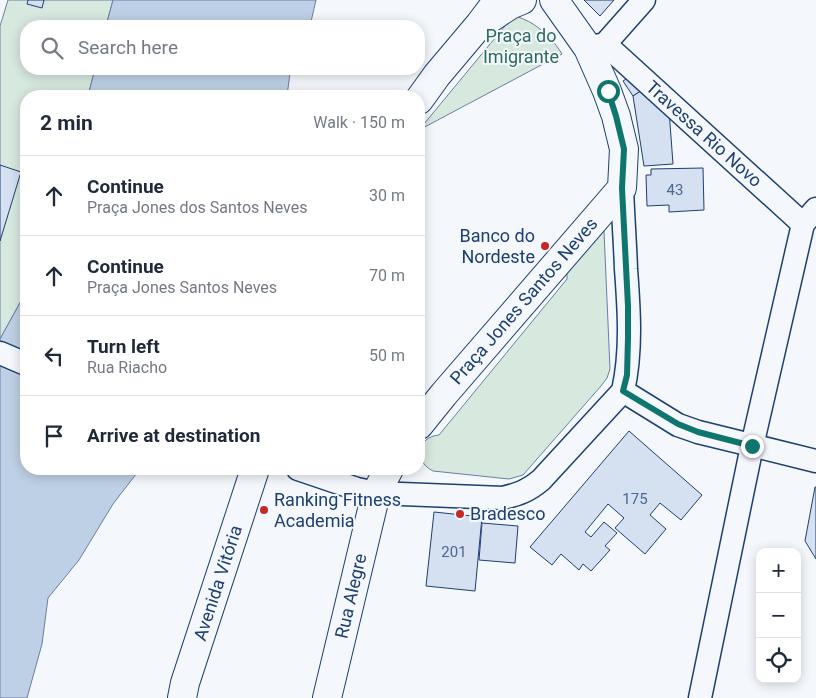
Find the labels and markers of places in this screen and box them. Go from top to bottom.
place label: Banco do Nordeste [459,225,535,267]
marker: Banco do Nordeste [539,240,551,252]
place label: Ranking Fitness Academia [274,489,401,531]
place label: Bradesco [470,503,545,524]
marker: Ranking Fitness Academia [258,504,270,516]
marker: Bradesco [454,508,466,520]

